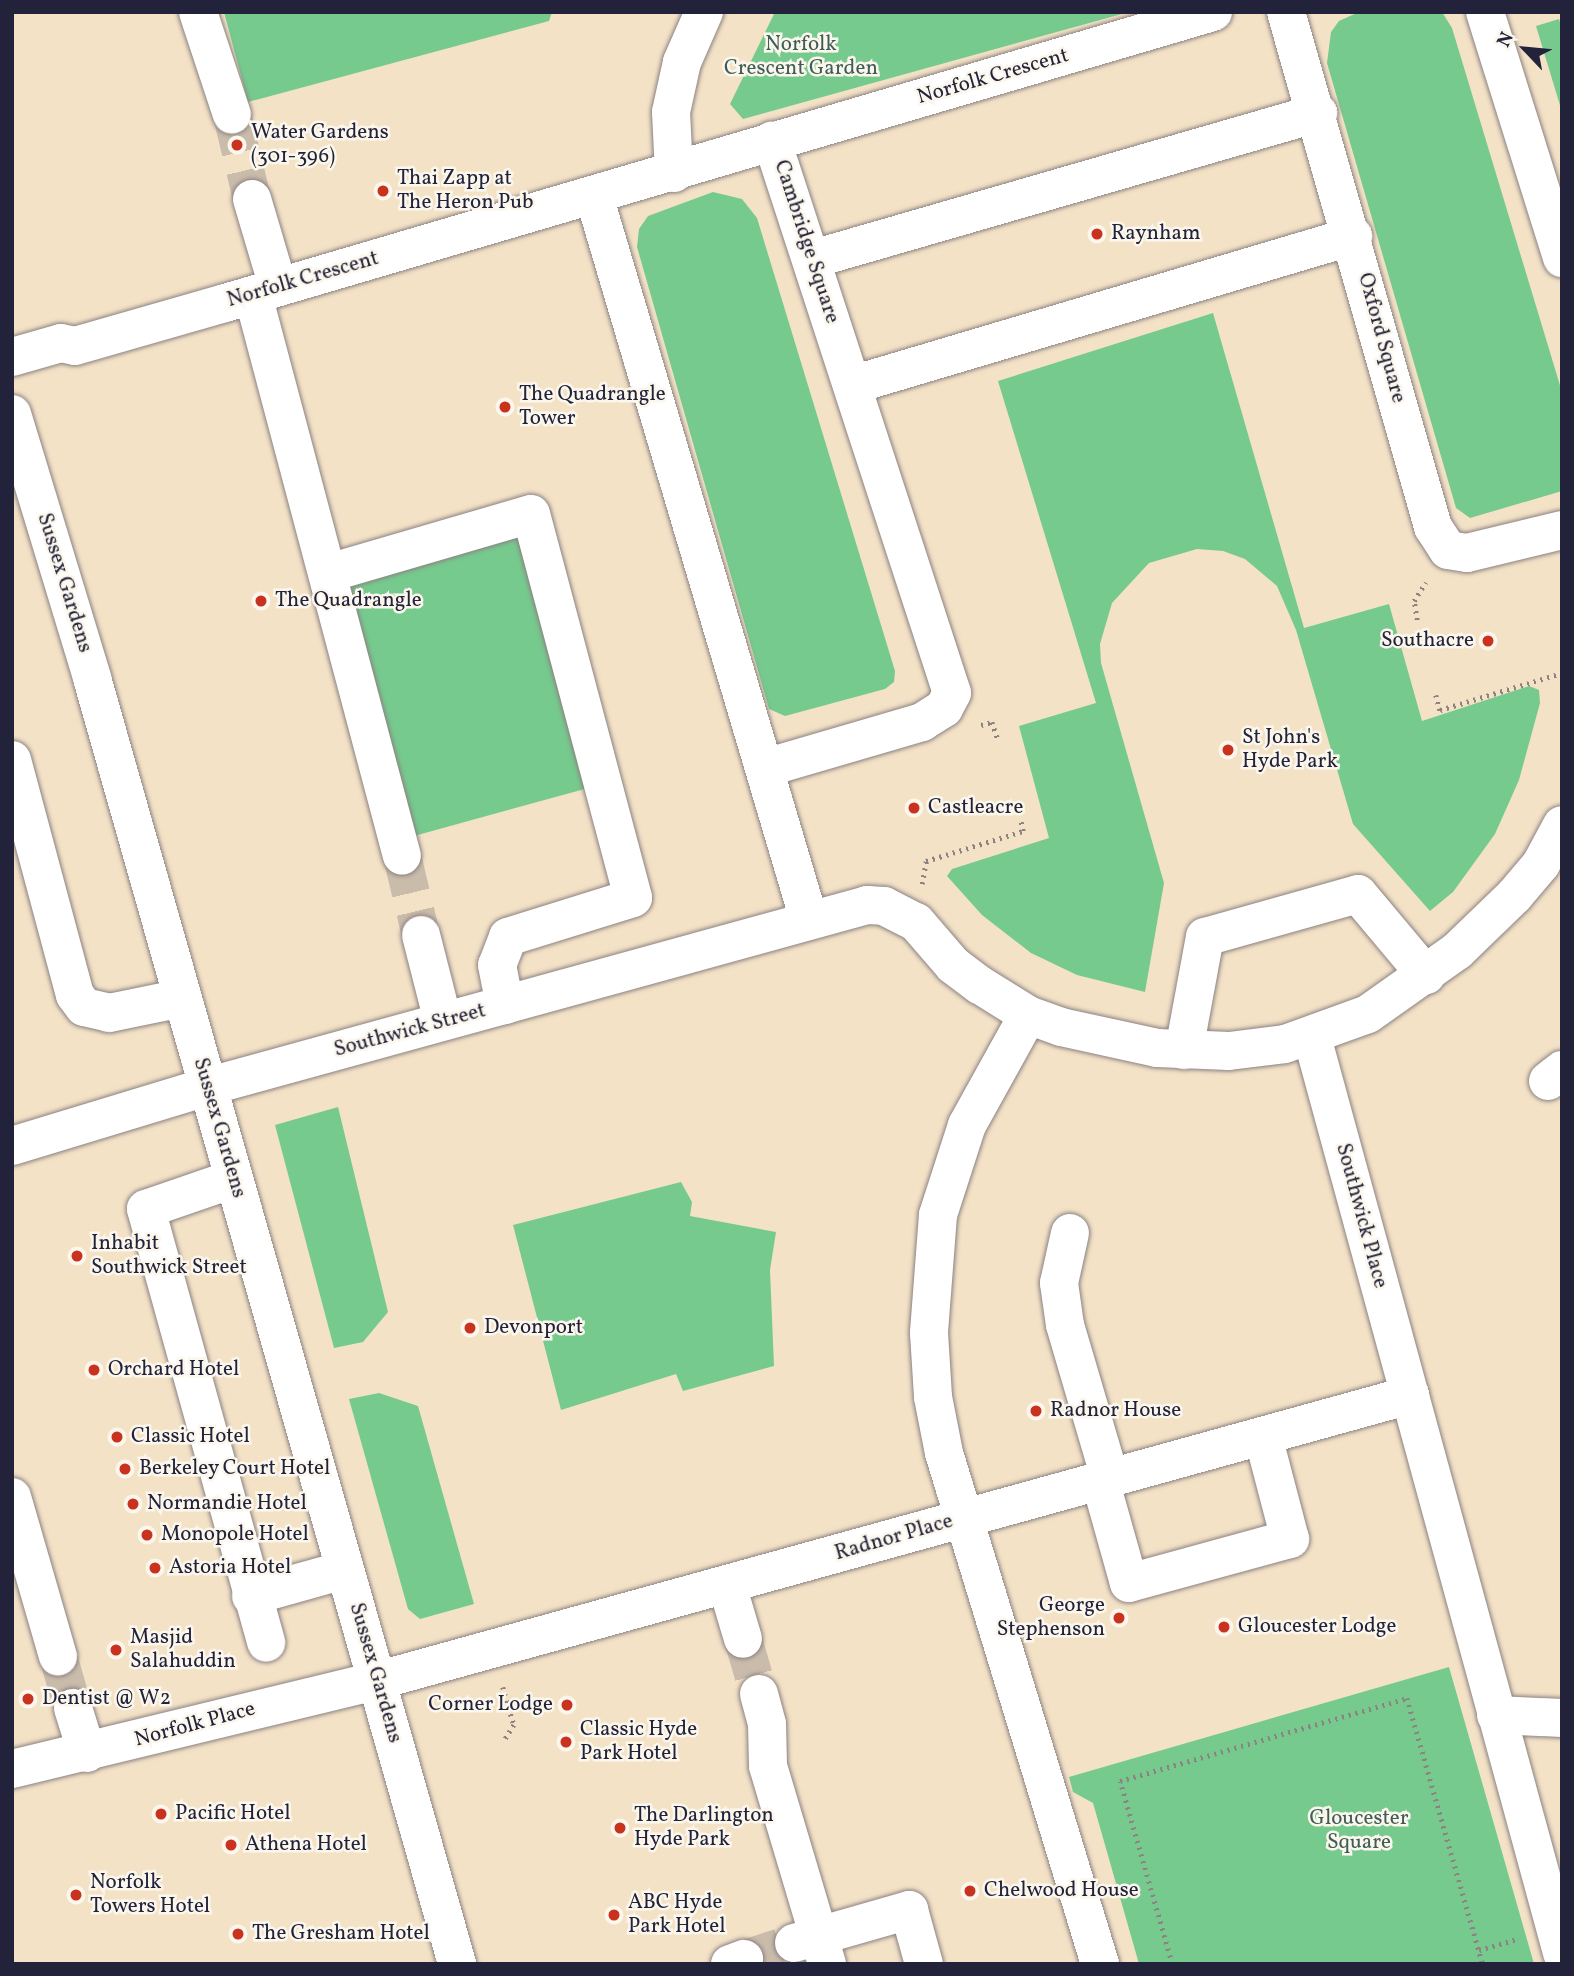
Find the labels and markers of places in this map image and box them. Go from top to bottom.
place label: Water Gardens (301-396) [251,120,389,170]
marker: Water Gardens (301-396) [229,137,245,153]
place label: Thai Zapp at The Heron Pub [397,166,534,216]
marker: Thai Zapp at The Heron Pub [375,183,391,199]
place label: Raynham [1111,221,1201,247]
marker: Raynham [1089,226,1105,242]
place label: The Quadrangle Tower [519,382,666,432]
marker: The Quadrangle Tower [497,399,513,415]
place label: The Quadrangle [275,588,422,614]
marker: The Quadrangle [253,593,269,609]
place label: Southacre [1381,628,1474,654]
marker: Southacre [1480,633,1496,649]
place label: St John's Hyde Park [1242,725,1338,775]
marker: St John's Hyde Park [1220,742,1236,758]
place label: Castleacre [928,795,1023,821]
marker: Castleacre [906,800,922,816]
place label: Inhabit Southwick Street [91,1231,247,1281]
marker: Inhabit Southwick Street [69,1248,85,1264]
place label: Devonport [484,1315,583,1341]
marker: Devonport [462,1320,478,1336]
place label: Orchard Hotel [108,1357,239,1383]
marker: Orchard Hotel [86,1362,102,1378]
place label: Radnor House [1050,1398,1181,1424]
marker: Radnor House [1028,1403,1044,1419]
place label: Classic Hotel [131,1424,250,1450]
marker: Classic Hotel [109,1429,125,1445]
place label: Berkeley Court Hotel [139,1456,331,1482]
marker: Berkeley Court Hotel [117,1461,133,1477]
place label: Normandie Hotel [147,1491,307,1517]
marker: Normandie Hotel [125,1496,141,1512]
place label: Monopole Hotel [161,1522,309,1548]
marker: Monopole Hotel [139,1527,155,1543]
place label: Astoria Hotel [169,1555,291,1581]
marker: Astoria Hotel [147,1560,163,1576]
place label: George Stephenson [997,1593,1105,1643]
marker: George Stephenson [1111,1610,1127,1626]
place label: Gloucester Lodge [1238,1614,1397,1640]
marker: Gloucester Lodge [1216,1619,1232,1635]
place label: Masjid Salahuddin [130,1625,236,1675]
marker: Masjid Salahuddin [108,1642,124,1658]
place label: Dentist @ W2 [42,1686,172,1712]
marker: Dentist @ W2 [20,1691,36,1707]
place label: Corner Lodge [428,1692,553,1718]
marker: Corner Lodge [559,1697,575,1713]
place label: Classic Hyde Park Hotel [580,1717,697,1767]
marker: Classic Hyde Park Hotel [558,1734,574,1750]
place label: Pacific Hotel [175,1801,290,1827]
place label: The Darlington Hyde Park [634,1803,774,1853]
marker: Pacific Hotel [153,1806,169,1822]
marker: The Darlington Hyde Park [612,1820,628,1836]
place label: Athena Hotel [245,1832,367,1858]
marker: Athena Hotel [223,1837,239,1853]
place label: Norfolk Towers Hotel [90,1870,210,1920]
place label: Chelwood House [984,1878,1139,1904]
marker: Chelwood House [962,1883,978,1899]
marker: Norfolk Towers Hotel [68,1887,84,1903]
place label: ABC Hyde Park Hotel [628,1890,725,1940]
marker: ABC Hyde Park Hotel [606,1907,622,1923]
place label: The Gresham Hotel [252,1921,430,1947]
marker: The Gresham Hotel [230,1926,246,1942]

